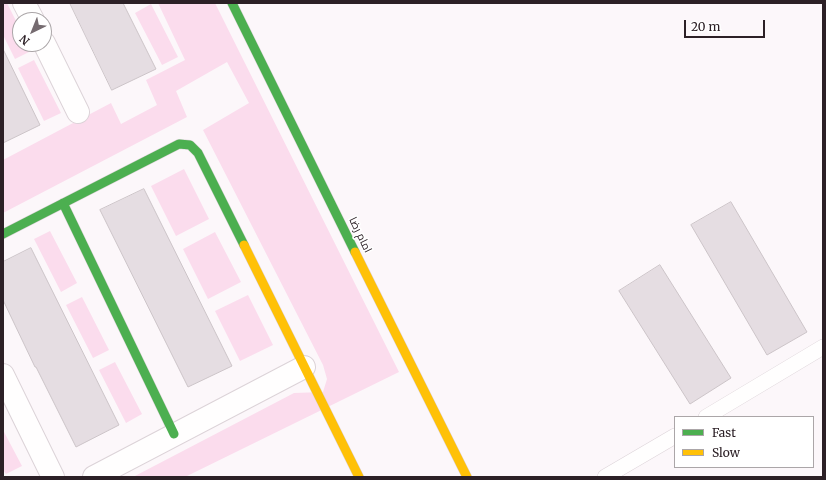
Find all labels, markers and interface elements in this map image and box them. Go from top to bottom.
north arrow [12,12,52,52]
scale bar [686,12,767,38]
text: 20 m [691,19,720,34]
text: N [17,32,32,48]
street label: امام رضا [346,215,374,255]
legend [674,416,814,468]
text: Fast [712,425,736,440]
text: Slow [712,445,740,460]

